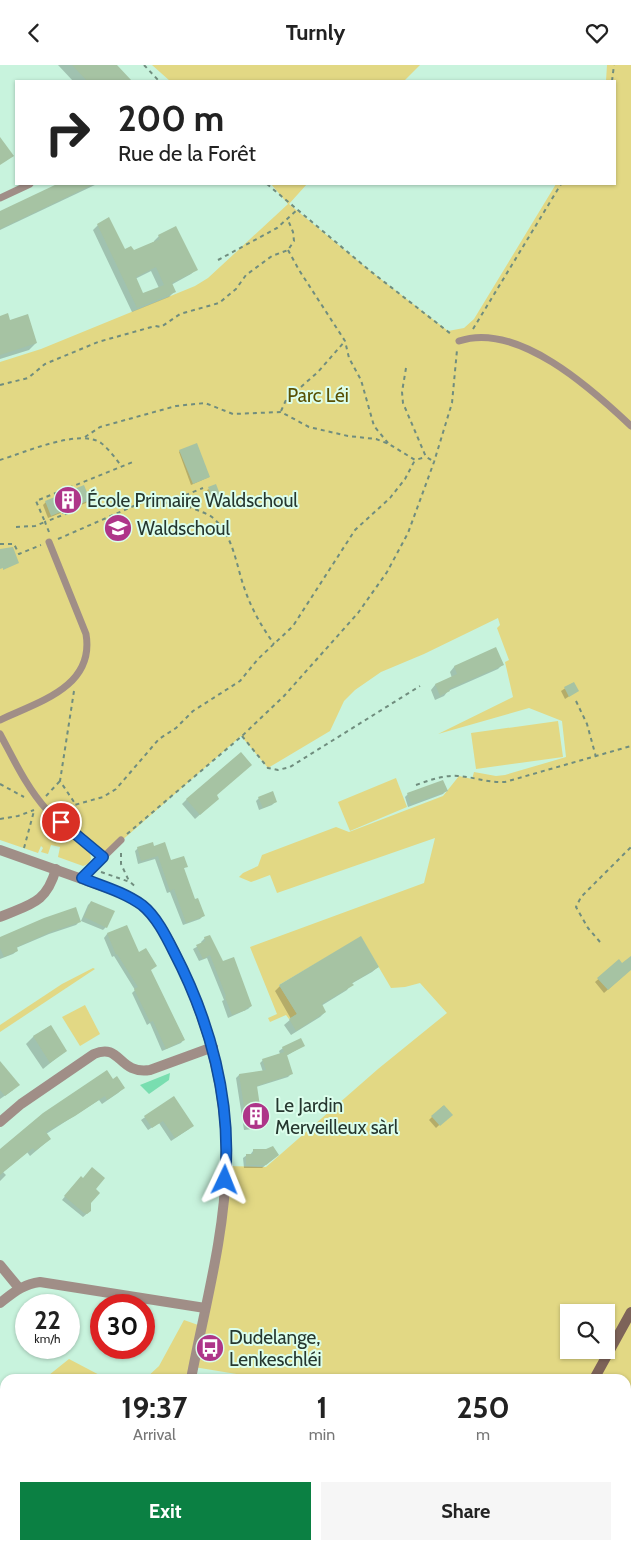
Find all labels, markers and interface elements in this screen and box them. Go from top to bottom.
icon: back [20,19,48,47]
text: Turnly [286,19,345,46]
icon: heart [583,19,611,47]
text: 200 m [118,97,224,140]
icon: right [35,100,100,165]
text: Rue de la Forêt [118,140,256,167]
park label: Parc Léi [287,384,349,407]
building icon: École Primaire Waldschoul [53,485,83,515]
place label: École Primaire Waldschoul [87,488,298,512]
school or university icon: Waldschoul [103,513,133,543]
place label: Waldschoul [137,517,230,540]
pin [40,801,82,843]
icon: arrive [47,808,75,836]
place label: Le Jardin Merveilleux sàrl [275,1094,399,1139]
building icon: Le Jardin Merveilleux sàrl [241,1101,271,1131]
position arrow [198,1153,250,1205]
speed limit sign: 30 [90,1294,155,1359]
map controls [560,1304,615,1359]
button: search [560,1304,615,1359]
text: 22 [34,1305,61,1335]
place label: Dudelange, Lenkeschléi [229,1326,321,1371]
text: km/h [34,1331,61,1346]
bus stop icon: Dudelange, Lenkeschléi [195,1333,225,1363]
text: 19:37 [121,1389,187,1426]
text: 1 [316,1389,327,1426]
text: 250 [456,1389,510,1426]
text: Arrival [133,1425,176,1444]
text: min [309,1425,335,1444]
text: m [476,1425,490,1444]
button: Exit [20,1482,311,1540]
button: Share [321,1482,611,1540]

